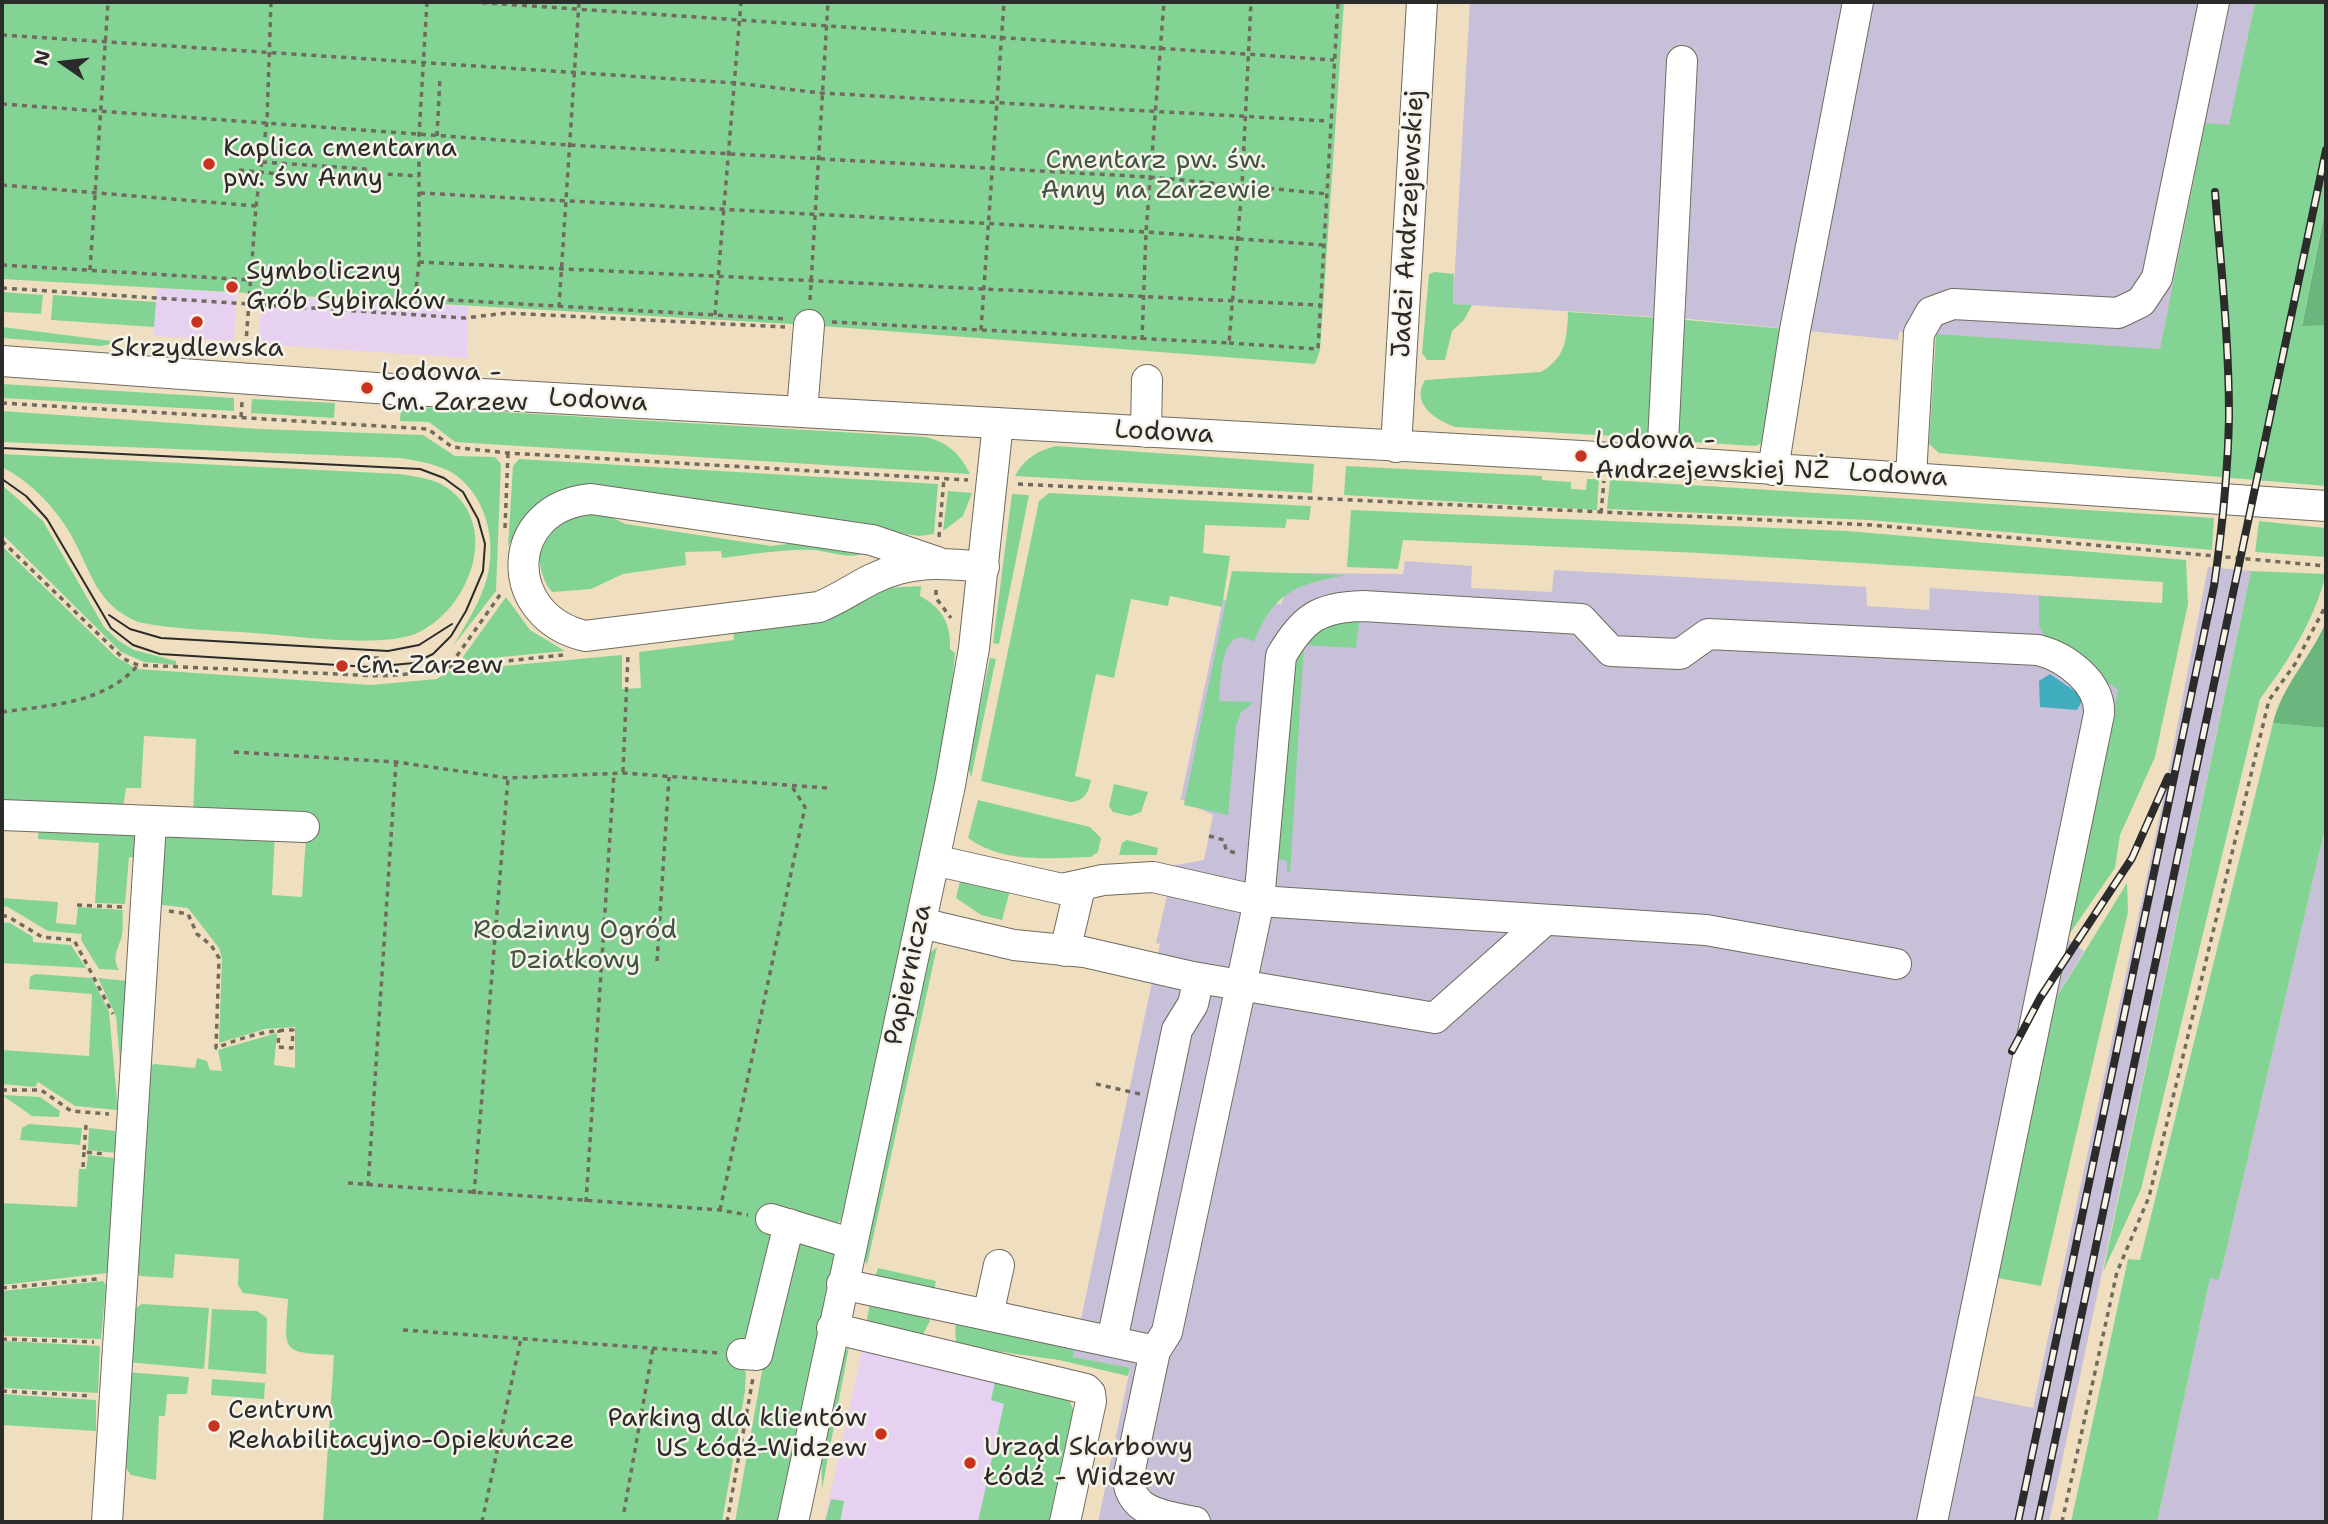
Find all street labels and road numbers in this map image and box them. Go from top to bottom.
street label: Jadzi Andrzejewskiej [1386,89,1432,359]
street label: Lodowa [548,383,648,419]
street label: Lodowa [1114,415,1214,451]
street label: Lodowa [1848,458,1948,494]
street label: Papiernicza [879,902,939,1048]

